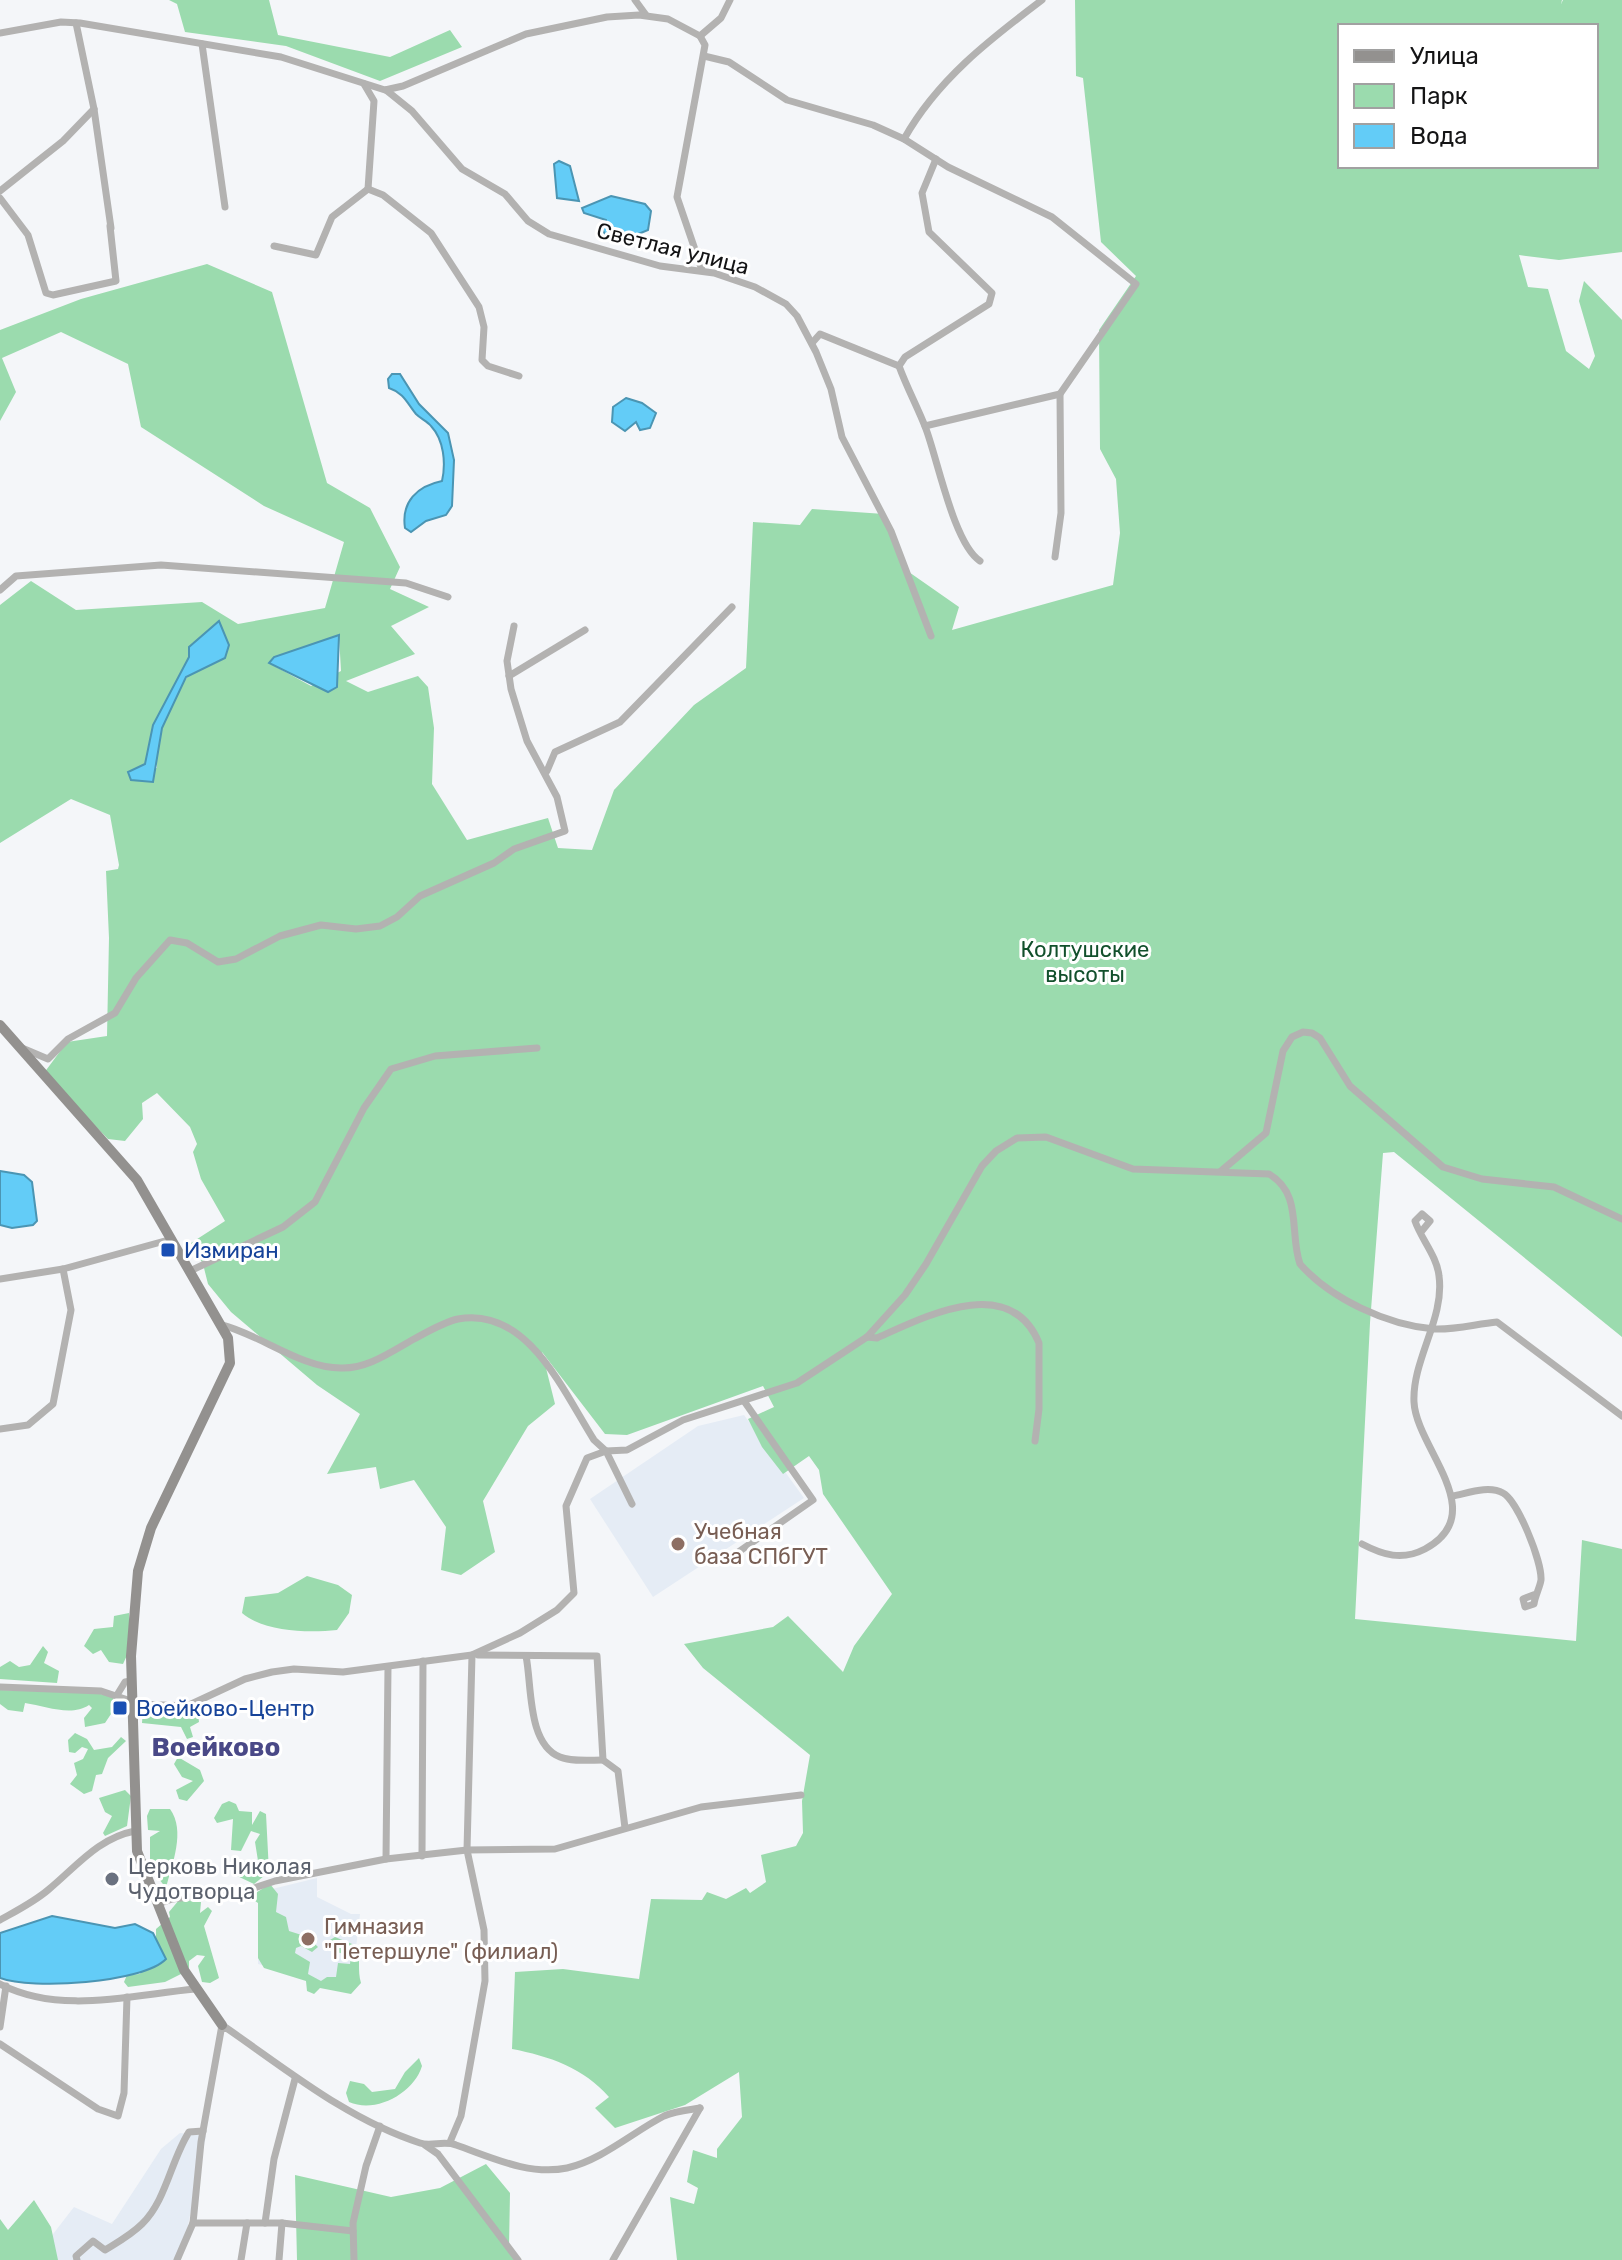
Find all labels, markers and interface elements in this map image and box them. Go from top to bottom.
legend [1338,24,1598,168]
text: Улица [1410,42,1479,70]
text: Парк [1410,82,1468,110]
text: Вода [1410,122,1467,150]
street label: Светлая улица [594,216,752,280]
park label: Колтушские высоты [1021,936,1149,988]
place label: Измиран [184,1237,279,1264]
marker: Измиран [159,1241,177,1259]
place label: Учебная база СПбГУТ [694,1518,828,1570]
marker: Учебная база СПбГУТ [669,1535,687,1553]
place label: Воейково-Центр [136,1695,315,1722]
marker: Воейково-Центр [111,1699,129,1717]
district label: Воейково [152,1732,280,1763]
place label: Церковь Николая Чудотворца [128,1853,312,1905]
marker: Церковь Николая Чудотворца [103,1870,121,1888]
place label: Гимназия "Петершуле" (филиал) [324,1913,558,1965]
marker: Гимназия "Петершуле" (филиал) [299,1930,317,1948]

